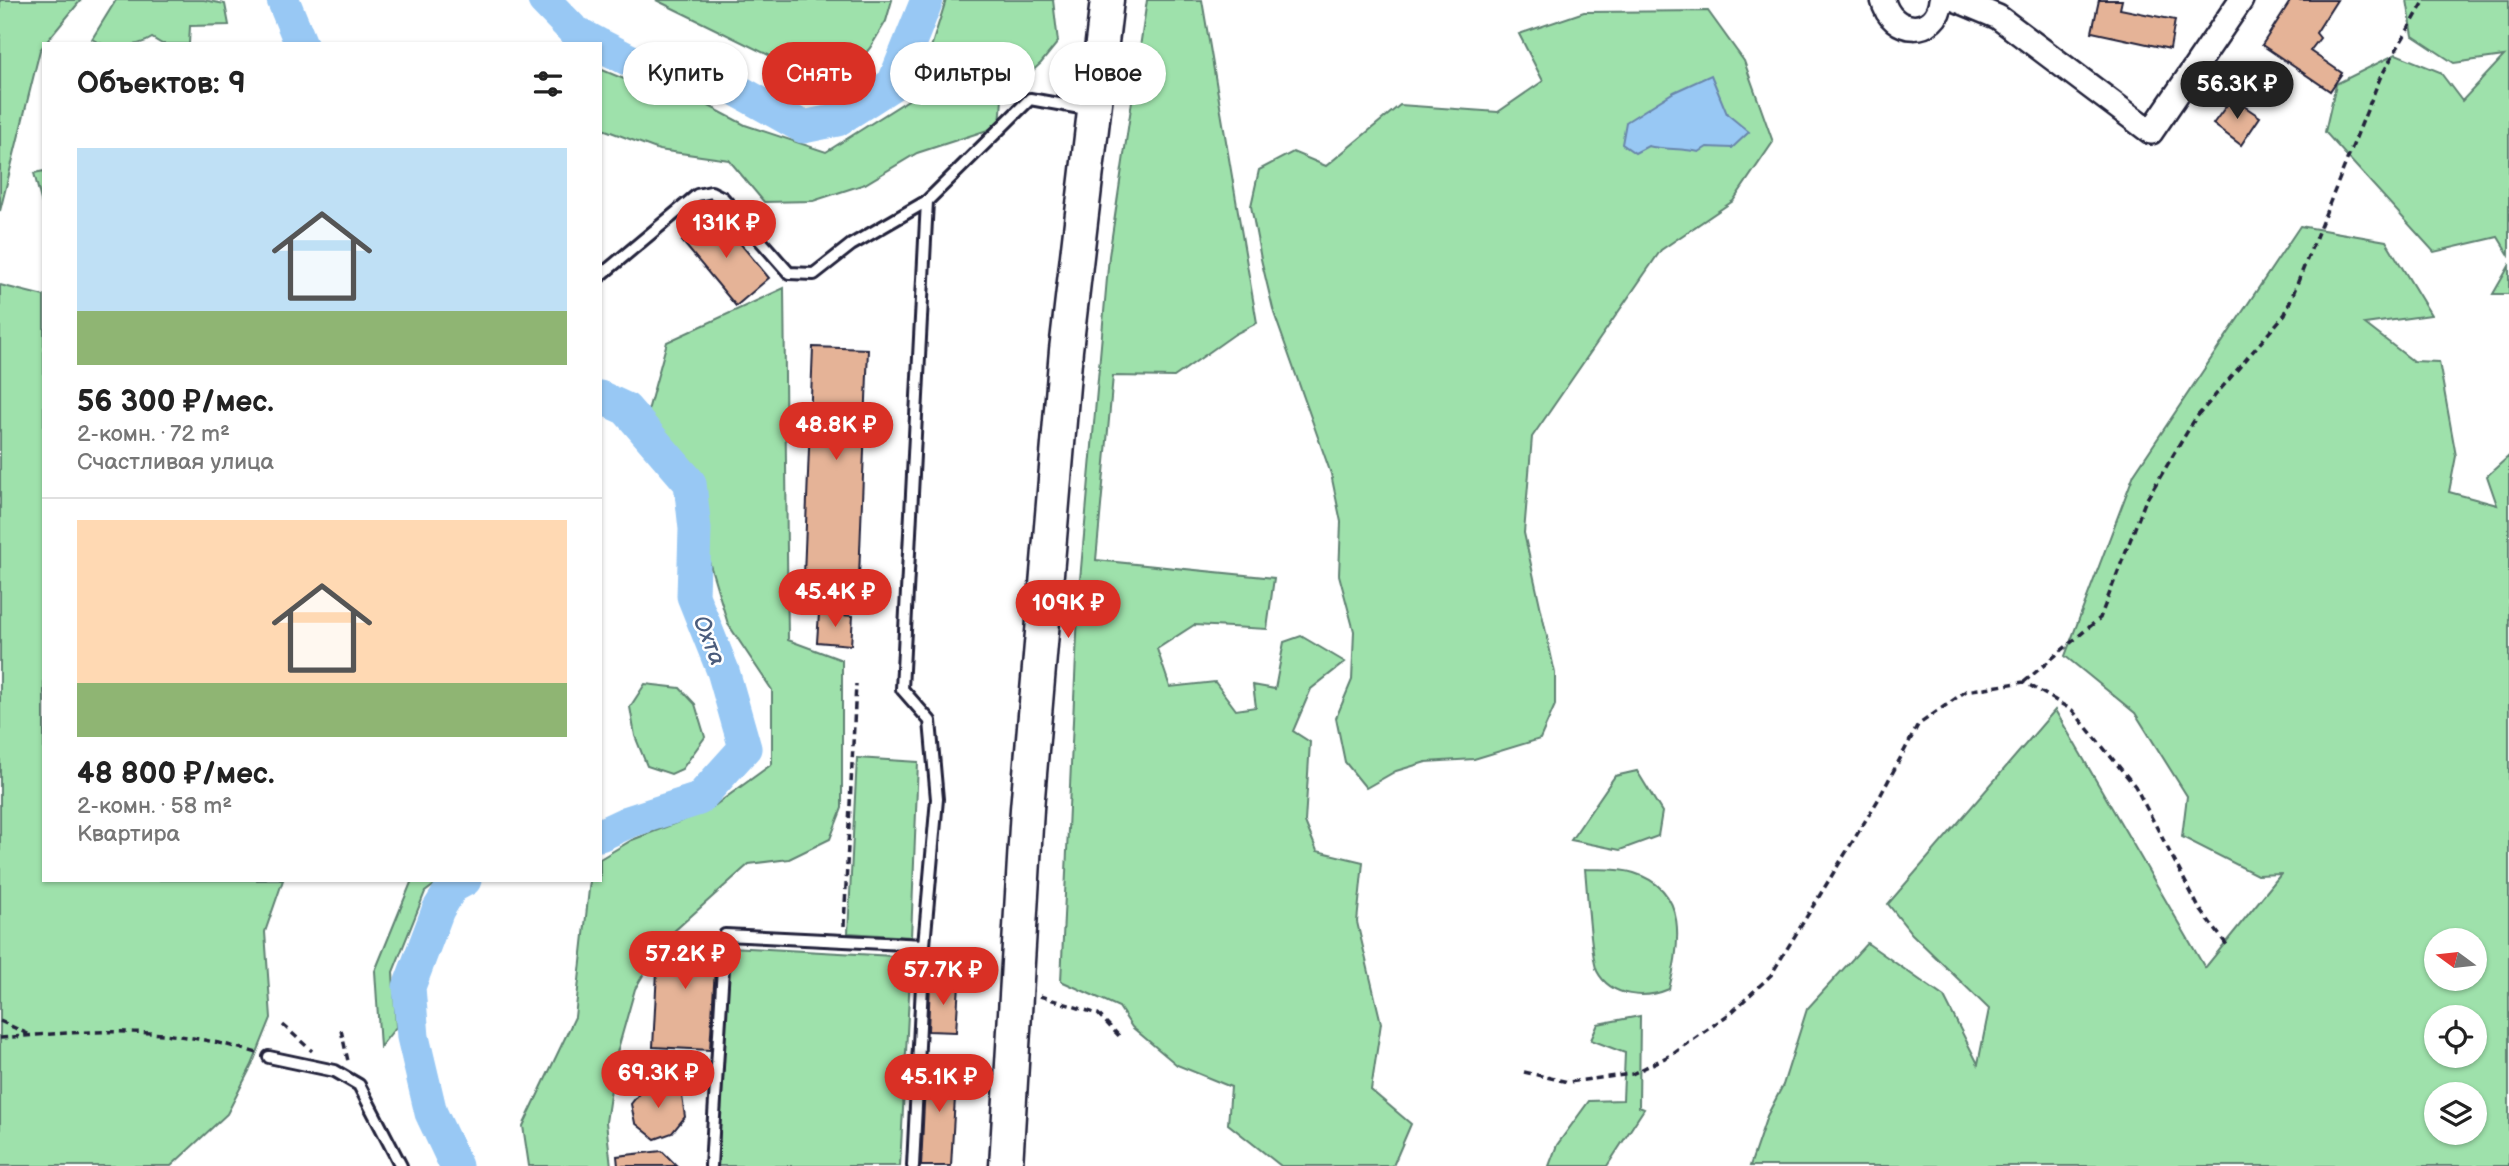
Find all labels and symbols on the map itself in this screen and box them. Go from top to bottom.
pin: 56.3K ₽ [2172,61,2302,121]
pin: 131K ₽ [669,201,783,260]
pin: 48.8K ₽ [771,402,901,462]
pin: 45.4K ₽ [770,570,900,629]
pin: 109K ₽ [1011,580,1125,640]
water label: Охта [686,611,732,669]
north arrow [2424,928,2487,990]
pin: 57.2K ₽ [620,932,750,991]
pin: 57.7K ₽ [878,948,1008,1007]
pin: 69.3K ₽ [593,1050,723,1110]
pin: 45.1K ₽ [874,1054,1004,1114]

